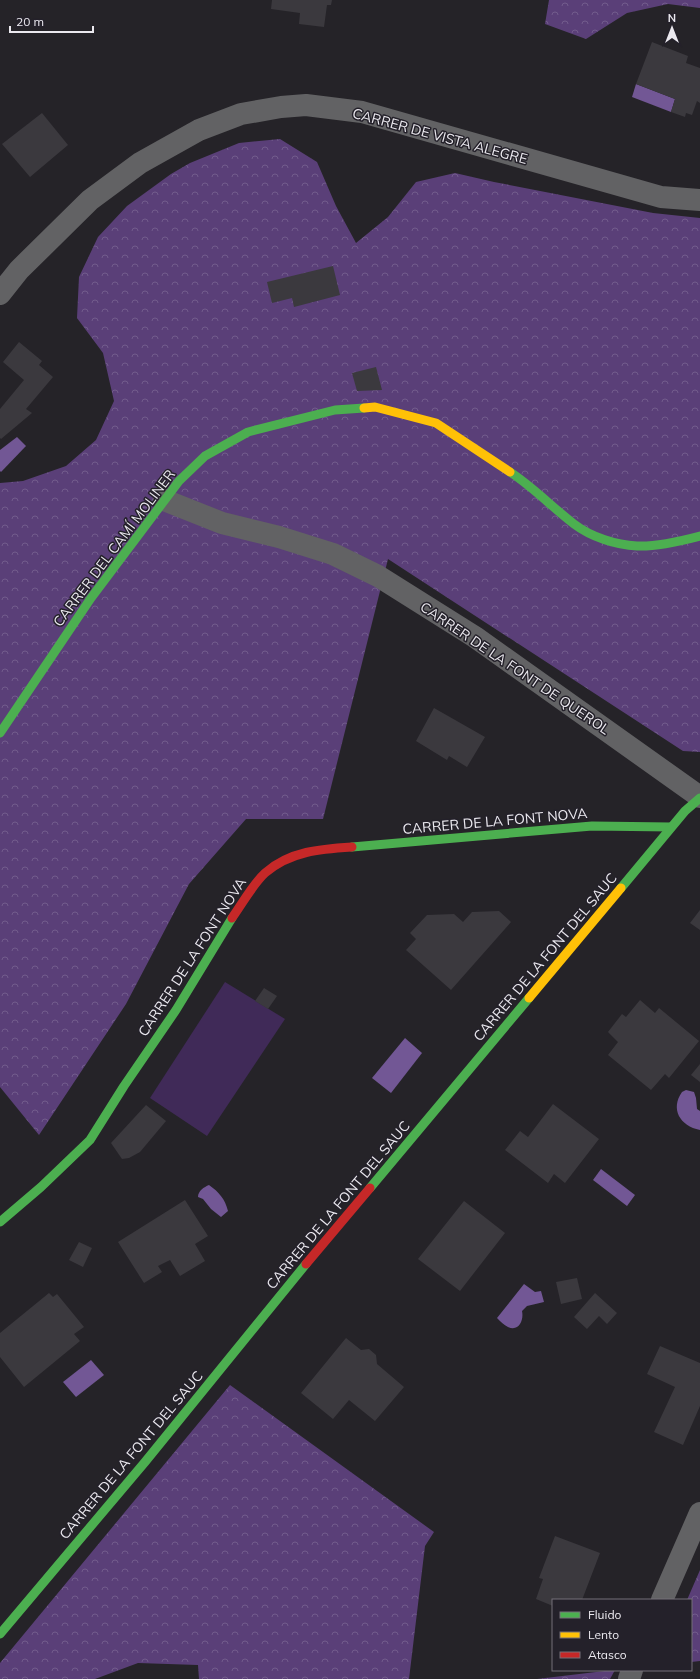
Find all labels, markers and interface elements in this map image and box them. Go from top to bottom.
scale bar [10,8,93,34]
north arrow [652,8,692,48]
text: N [668,11,676,25]
text: 20 m [16,14,44,29]
street label: CARRER DE VISTA ALEGRE [351,104,529,168]
street label: CARRER DEL CAMÍ MOLINER [49,466,179,630]
street label: CARRER DE LA FONT DE QUEROL [417,598,614,739]
street label: CARRER DE LA FONT NOVA [402,804,589,838]
street label: CARRER DE LA FONT DEL SAUC [469,869,621,1045]
street label: CARRER DE LA FONT NOVA [134,874,250,1040]
street label: CARRER DE LA FONT DEL SAUC [262,1117,414,1293]
street label: CARRER DE LA FONT DEL SAUC [55,1367,207,1543]
legend [552,1599,692,1671]
text: Fluido [588,1607,622,1622]
text: Lento [588,1627,619,1642]
text: Atasco [588,1647,627,1662]

